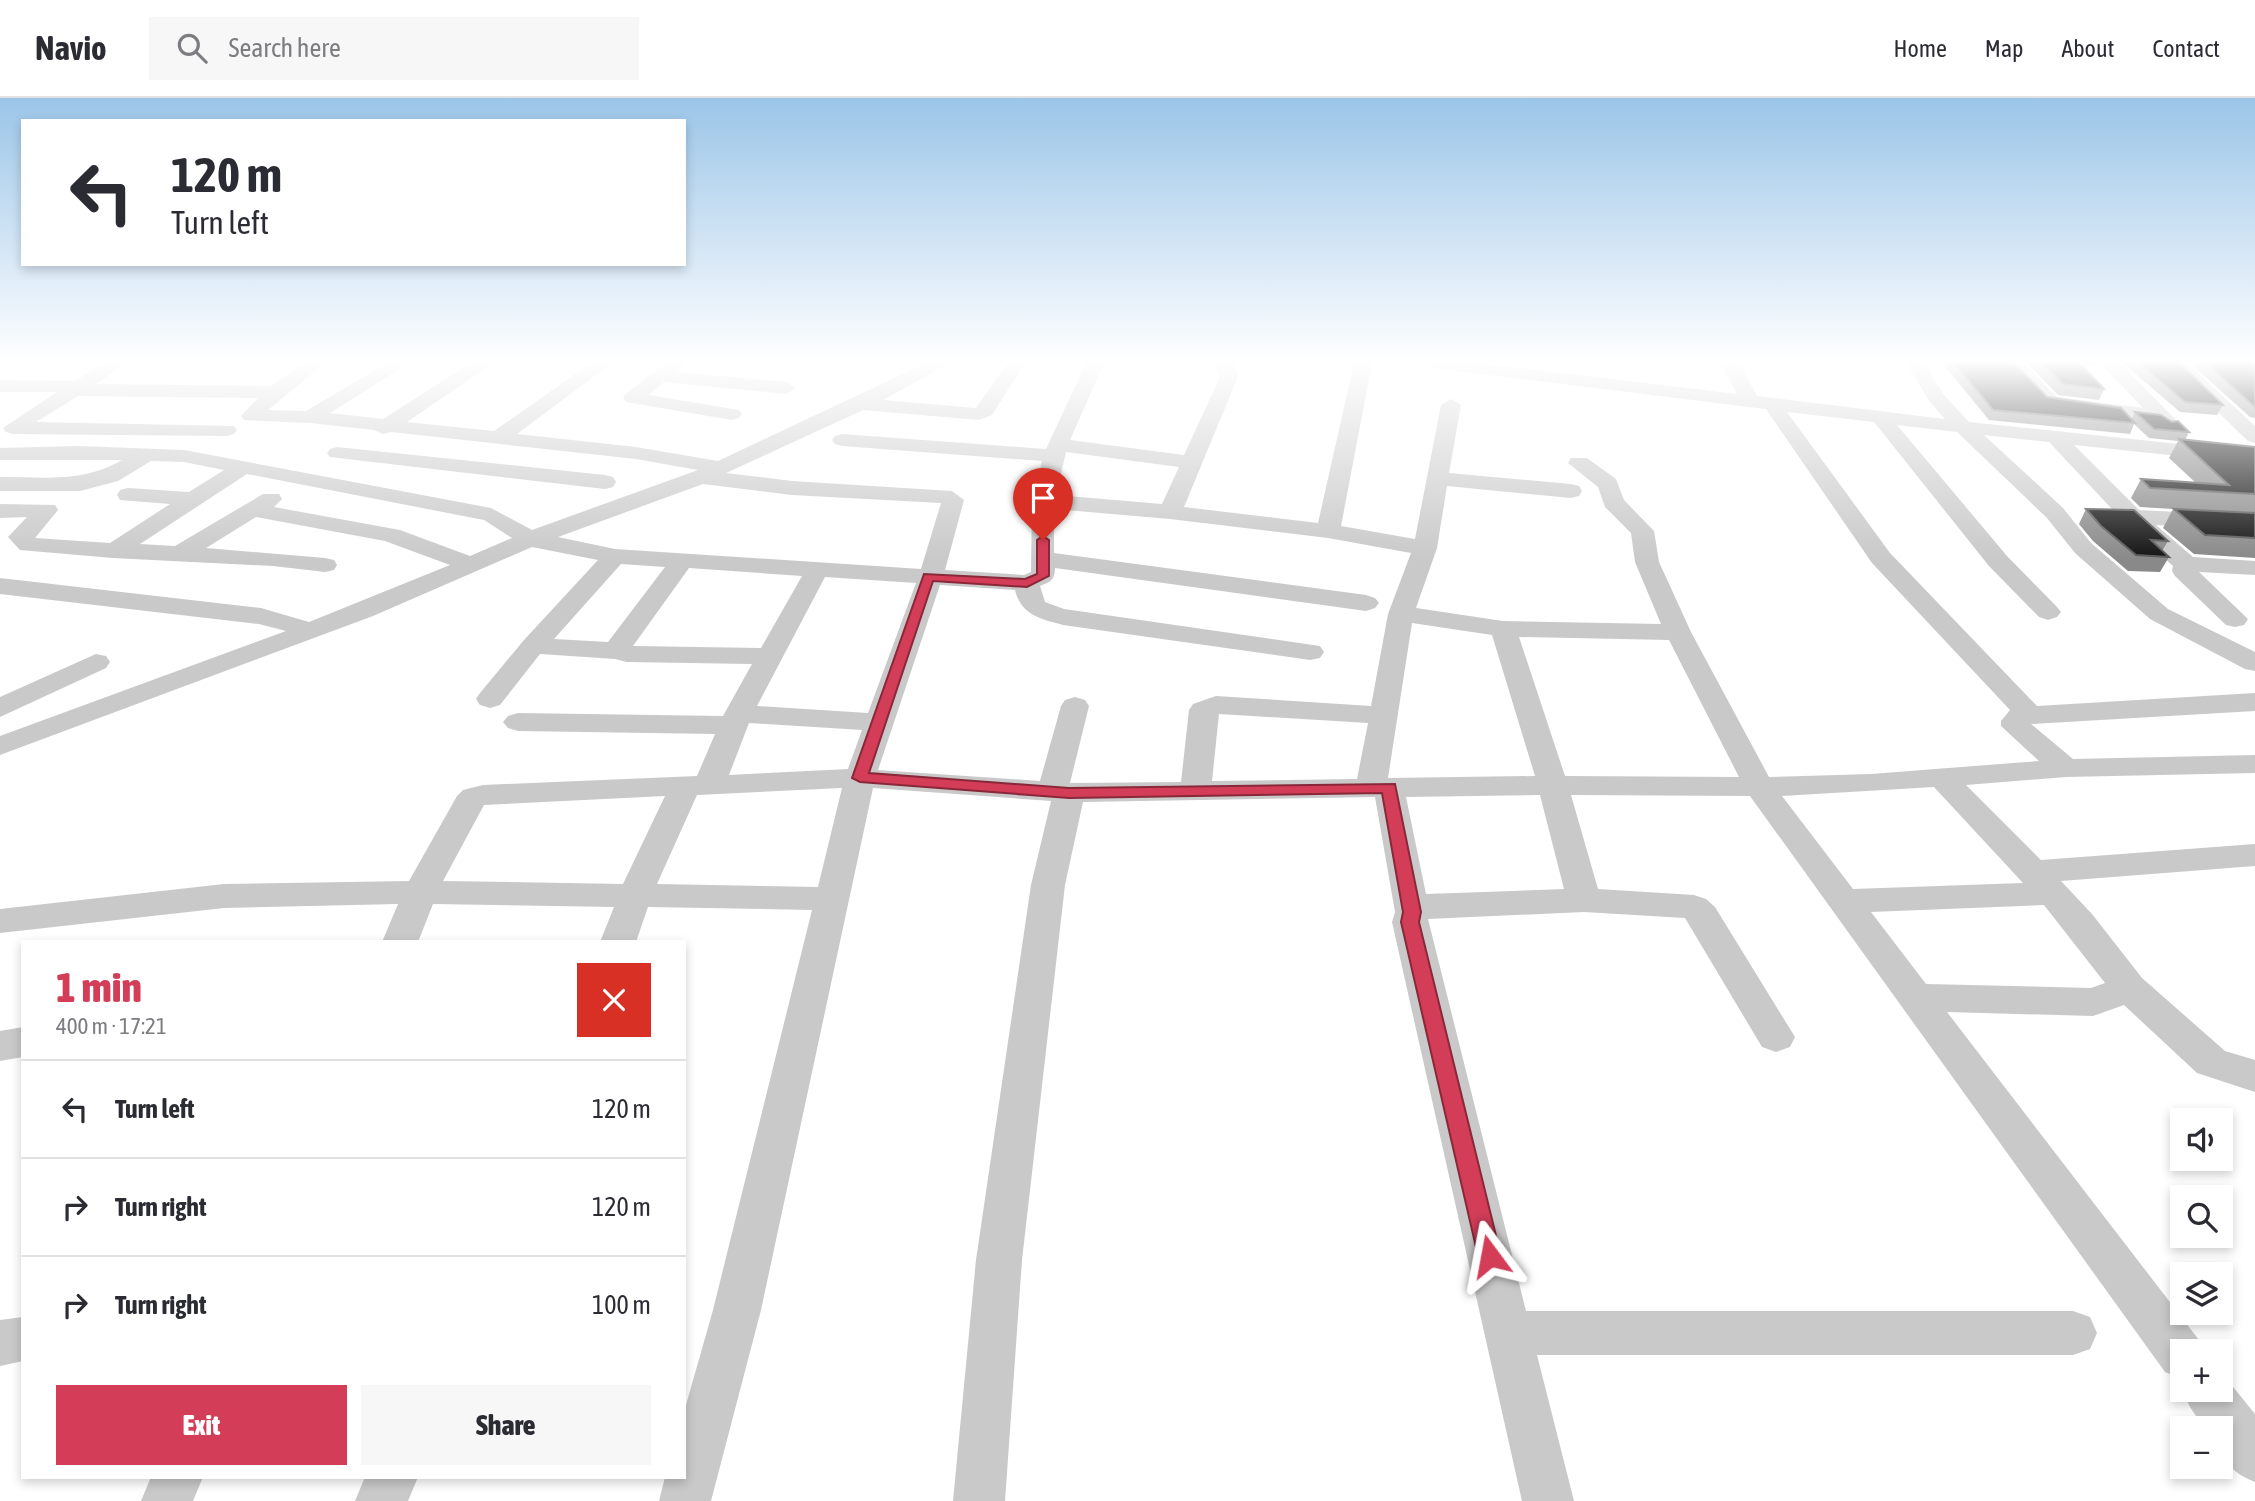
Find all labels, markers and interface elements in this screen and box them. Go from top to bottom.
search box [149,17,639,80]
text: Navio [35,29,107,67]
icon: search [173,29,211,67]
text: Search here [229,33,341,63]
text: Home [1893,35,1947,62]
text: Map [1985,35,2023,62]
text: About [2061,35,2114,62]
text: Contact [2152,35,2220,62]
text: 120 m [171,146,282,202]
icon: left [56,147,147,238]
text: Turn left [171,204,269,241]
pin [1013,468,1073,540]
icon: arrive [1024,479,1062,517]
text: 1 min [56,963,142,1011]
button: close [577,963,651,1037]
text: 400 m · 17:21 [56,1013,167,1039]
icon: left [56,1090,94,1128]
text: Turn left [115,1094,195,1124]
text: 120 m [592,1094,651,1124]
map controls [2170,1108,2233,1479]
button: sound [2170,1108,2233,1171]
button: search [2170,1185,2233,1248]
icon: right [56,1188,94,1226]
text: Turn right [115,1192,206,1222]
text: 120 m [592,1192,651,1222]
position arrow [1453,1219,1527,1293]
button: layers [2170,1262,2233,1325]
icon: right [56,1286,94,1324]
text: Turn right [115,1290,206,1320]
text: 100 m [592,1290,651,1320]
button: + [2170,1339,2233,1402]
button: Exit [56,1385,347,1465]
button: Share [361,1385,651,1465]
button: − [2170,1416,2233,1479]

